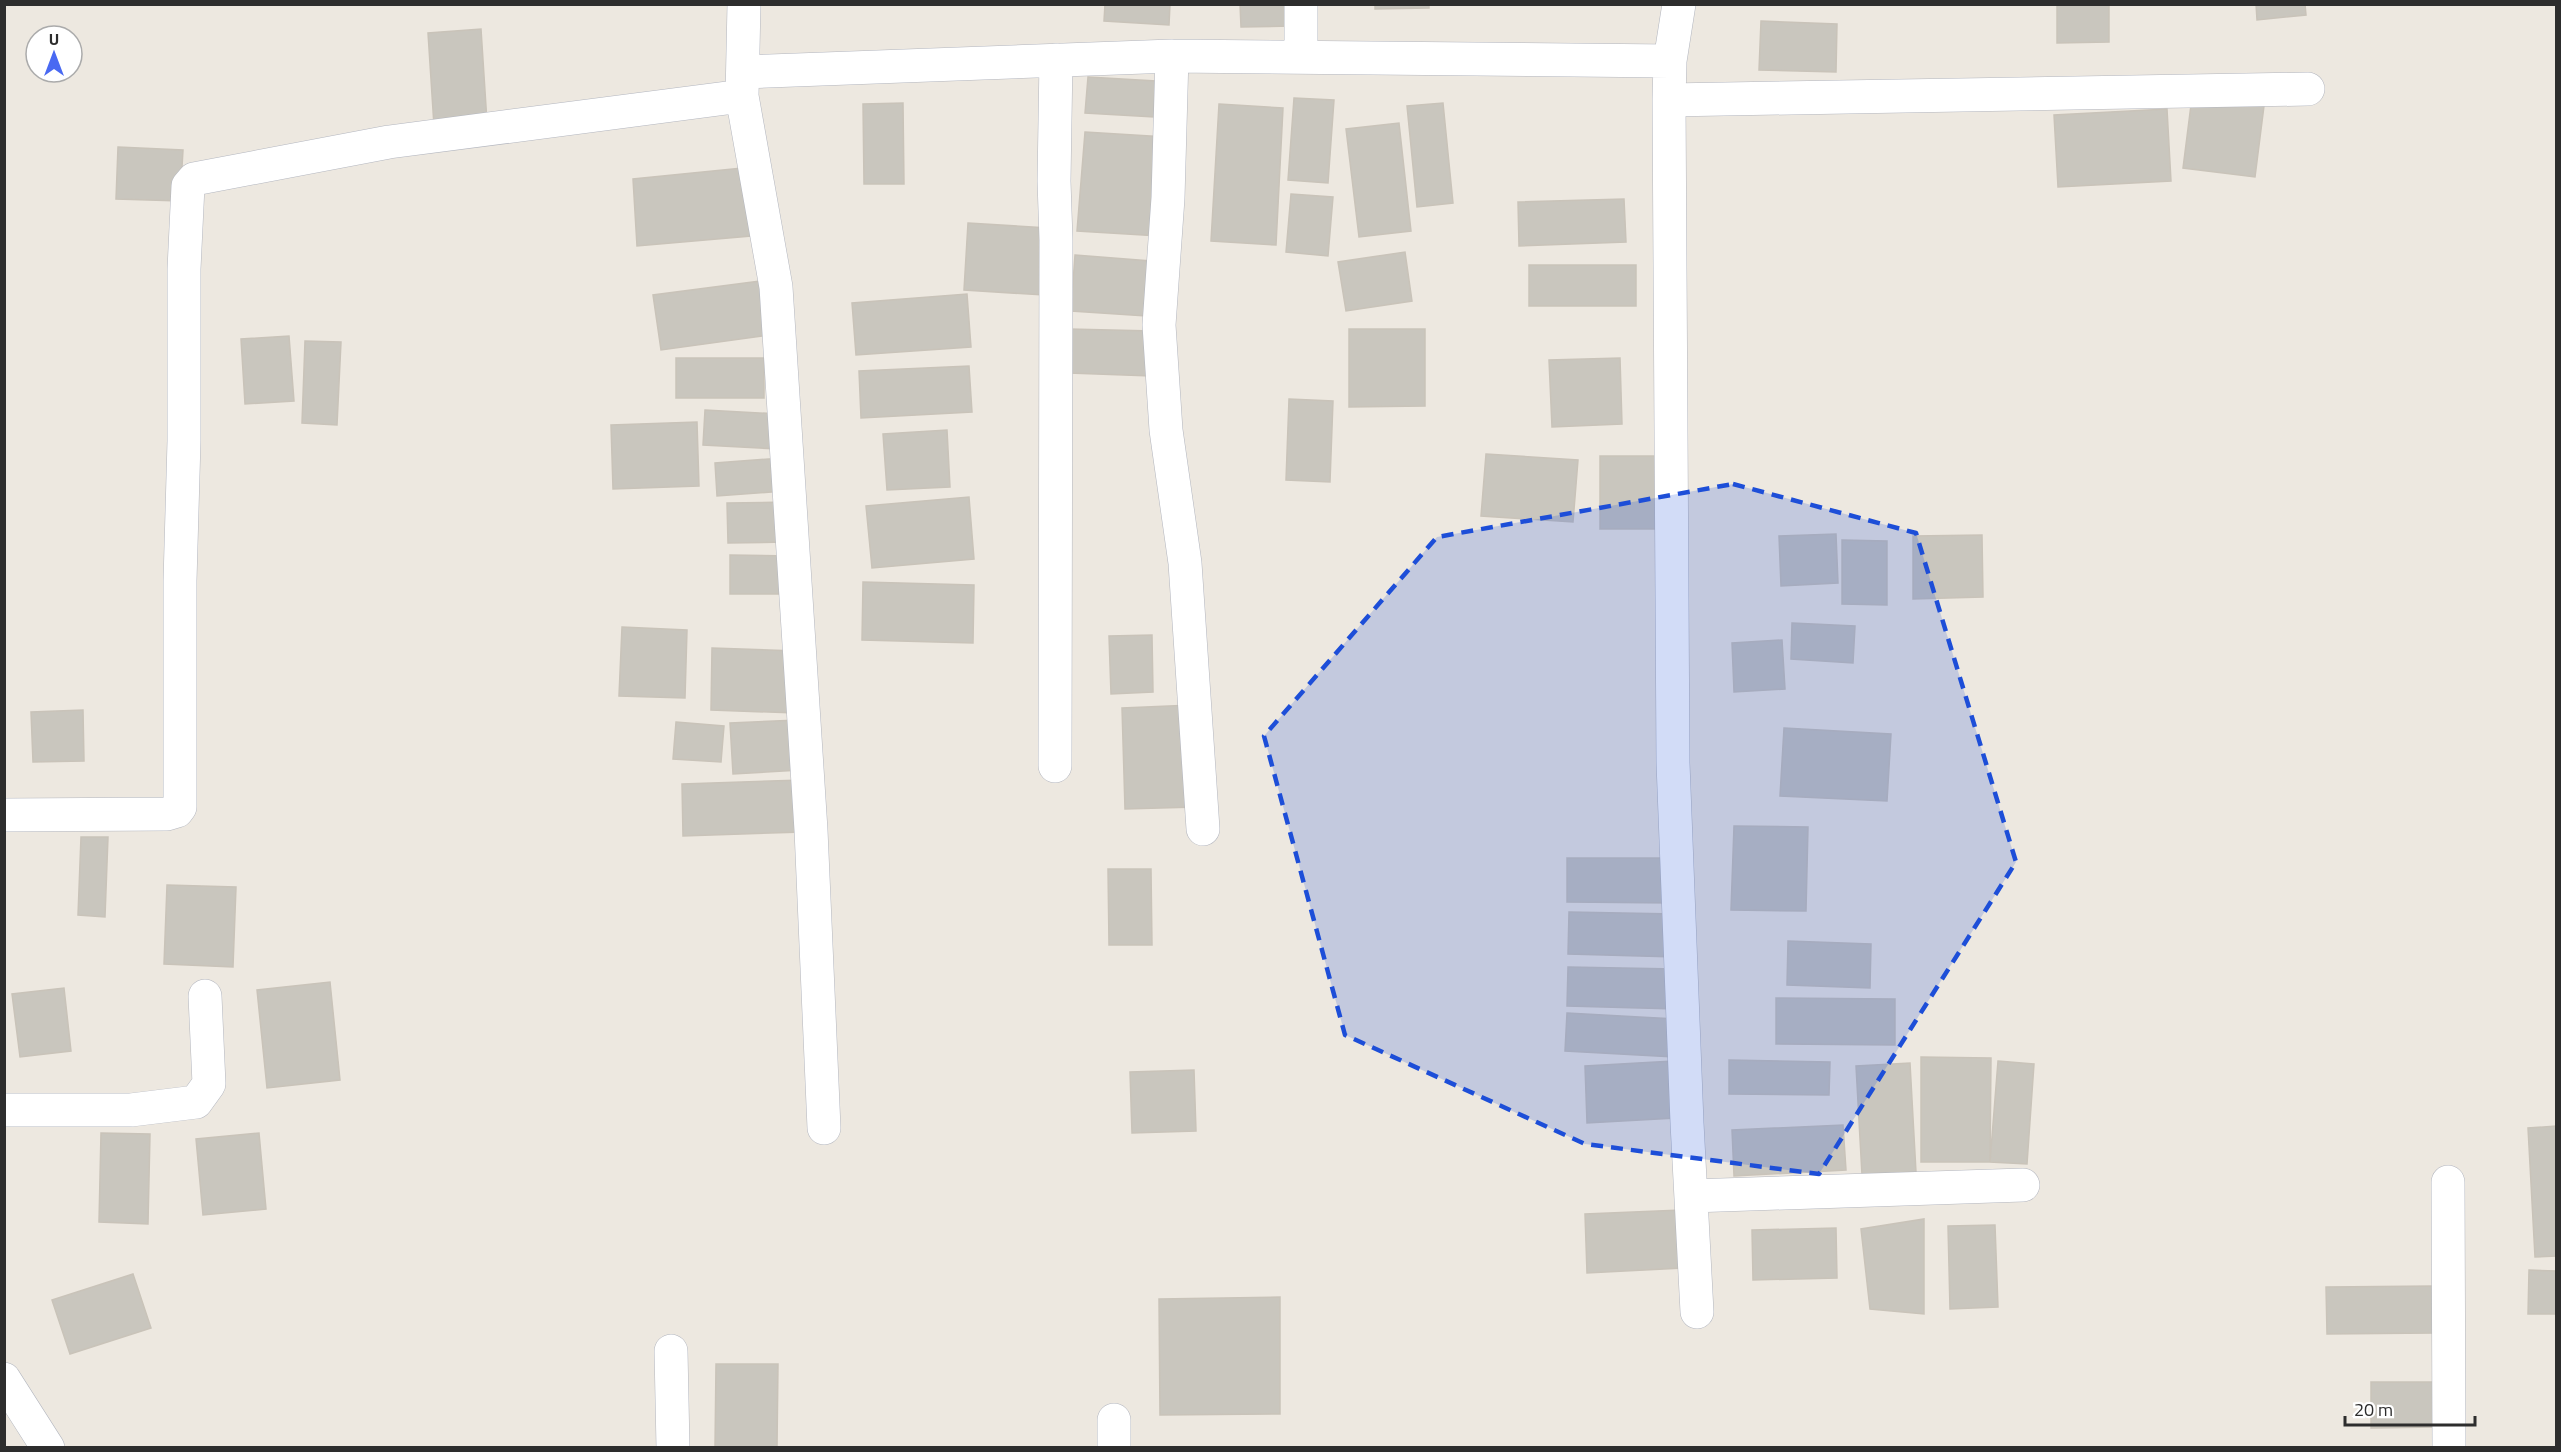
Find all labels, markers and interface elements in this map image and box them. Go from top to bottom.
north arrow [24,24,84,84]
text: U [49,27,59,51]
scale bar [2345,1389,2476,1427]
text: 20 m [2354,1396,2393,1423]

